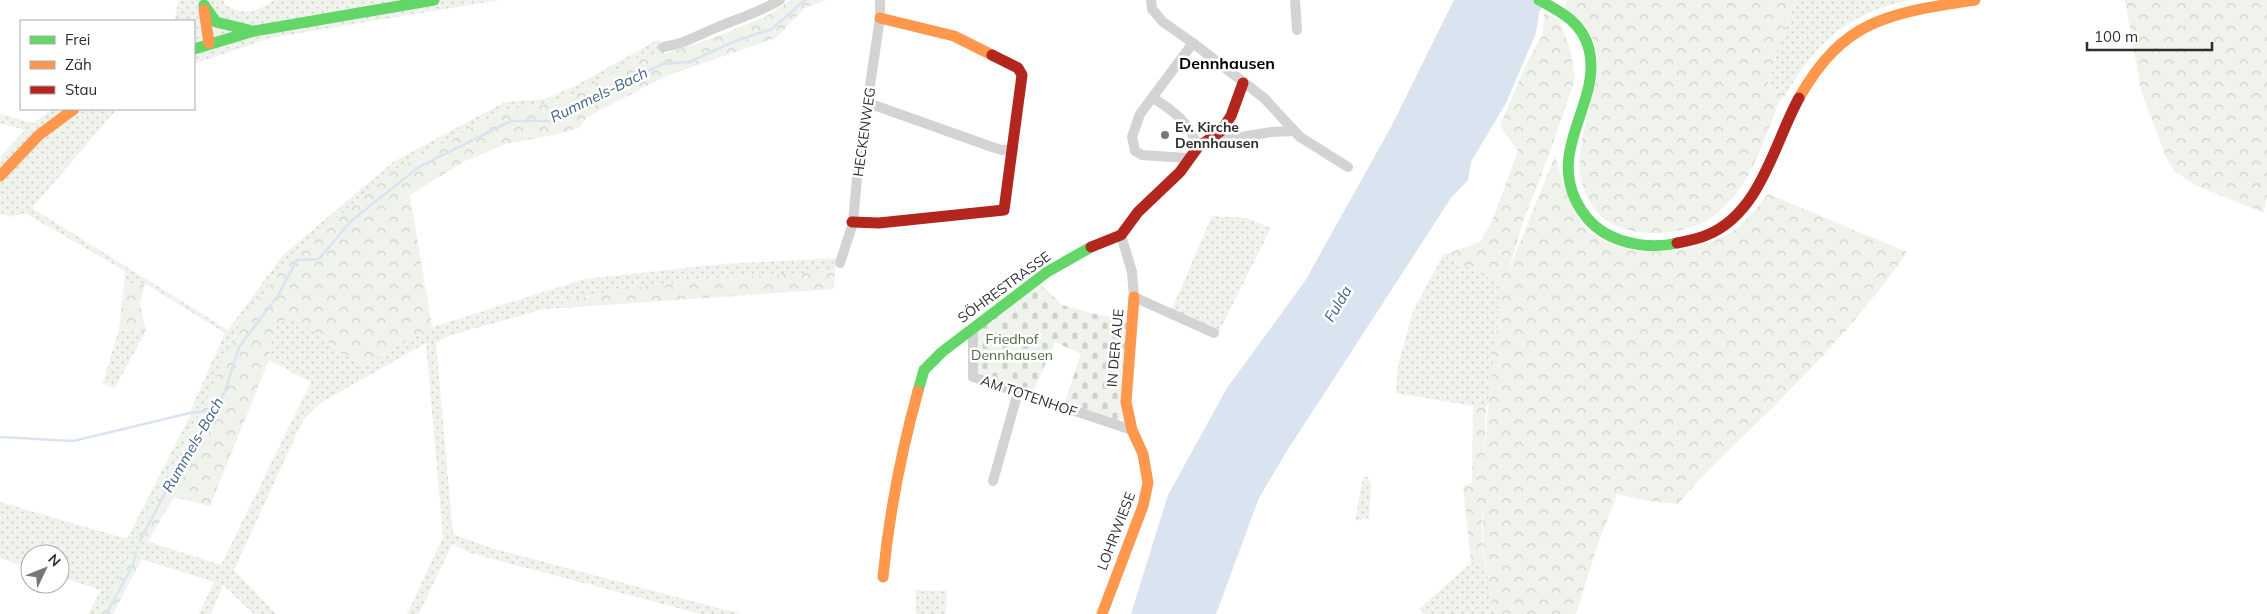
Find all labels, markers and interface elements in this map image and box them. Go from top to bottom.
legend [20,20,195,110]
scale bar [2087,20,2212,52]
text: 100 m [2094,27,2138,46]
text: Frei [65,30,90,49]
district label: Dennhausen [1179,53,1275,73]
text: Zäh [65,55,92,74]
water label: Rummels-Bach [547,63,651,126]
text: Stau [65,80,97,99]
street label: HECKENWEG [849,86,879,178]
place label: Ev. Kirche Dennhausen [1175,118,1259,152]
marker: Ev. Kirche Dennhausen [1159,129,1171,141]
street label: SÖHRESTRASSE [954,247,1054,327]
water label: Fulda [1320,282,1356,325]
street label: IN DER AUE [1103,308,1127,388]
park label: Friedhof Dennhausen [971,330,1053,364]
street label: AM TOTENHOF [979,371,1080,421]
water label: Rummels-Bach [158,394,227,496]
street label: LOHRWIESE [1093,489,1139,573]
north arrow [20,544,70,594]
text: N [44,550,65,570]

